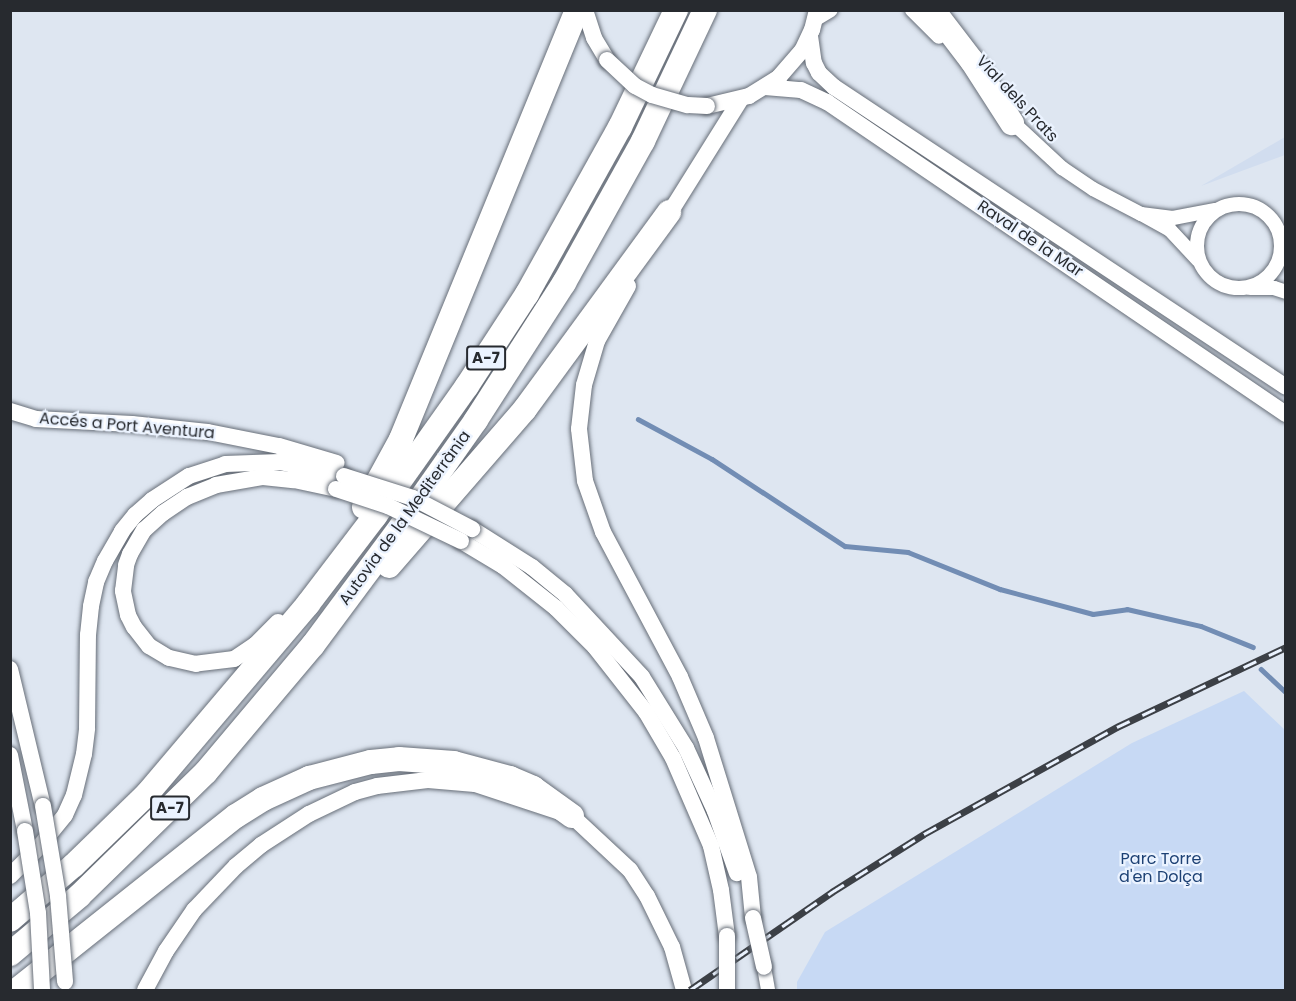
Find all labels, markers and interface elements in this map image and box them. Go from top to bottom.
street label: Vial dels Prats [972,52,1062,146]
street label: Raval de la Mar [974,197,1086,281]
road number: A-7 [465,346,507,370]
street label: Accés a Port Aventura [38,409,216,443]
street label: Autovia de la Mediterrània [335,427,475,609]
road number: A-7 [149,796,191,820]
park label: Parc Torre d'en Dolça [1119,849,1203,887]

